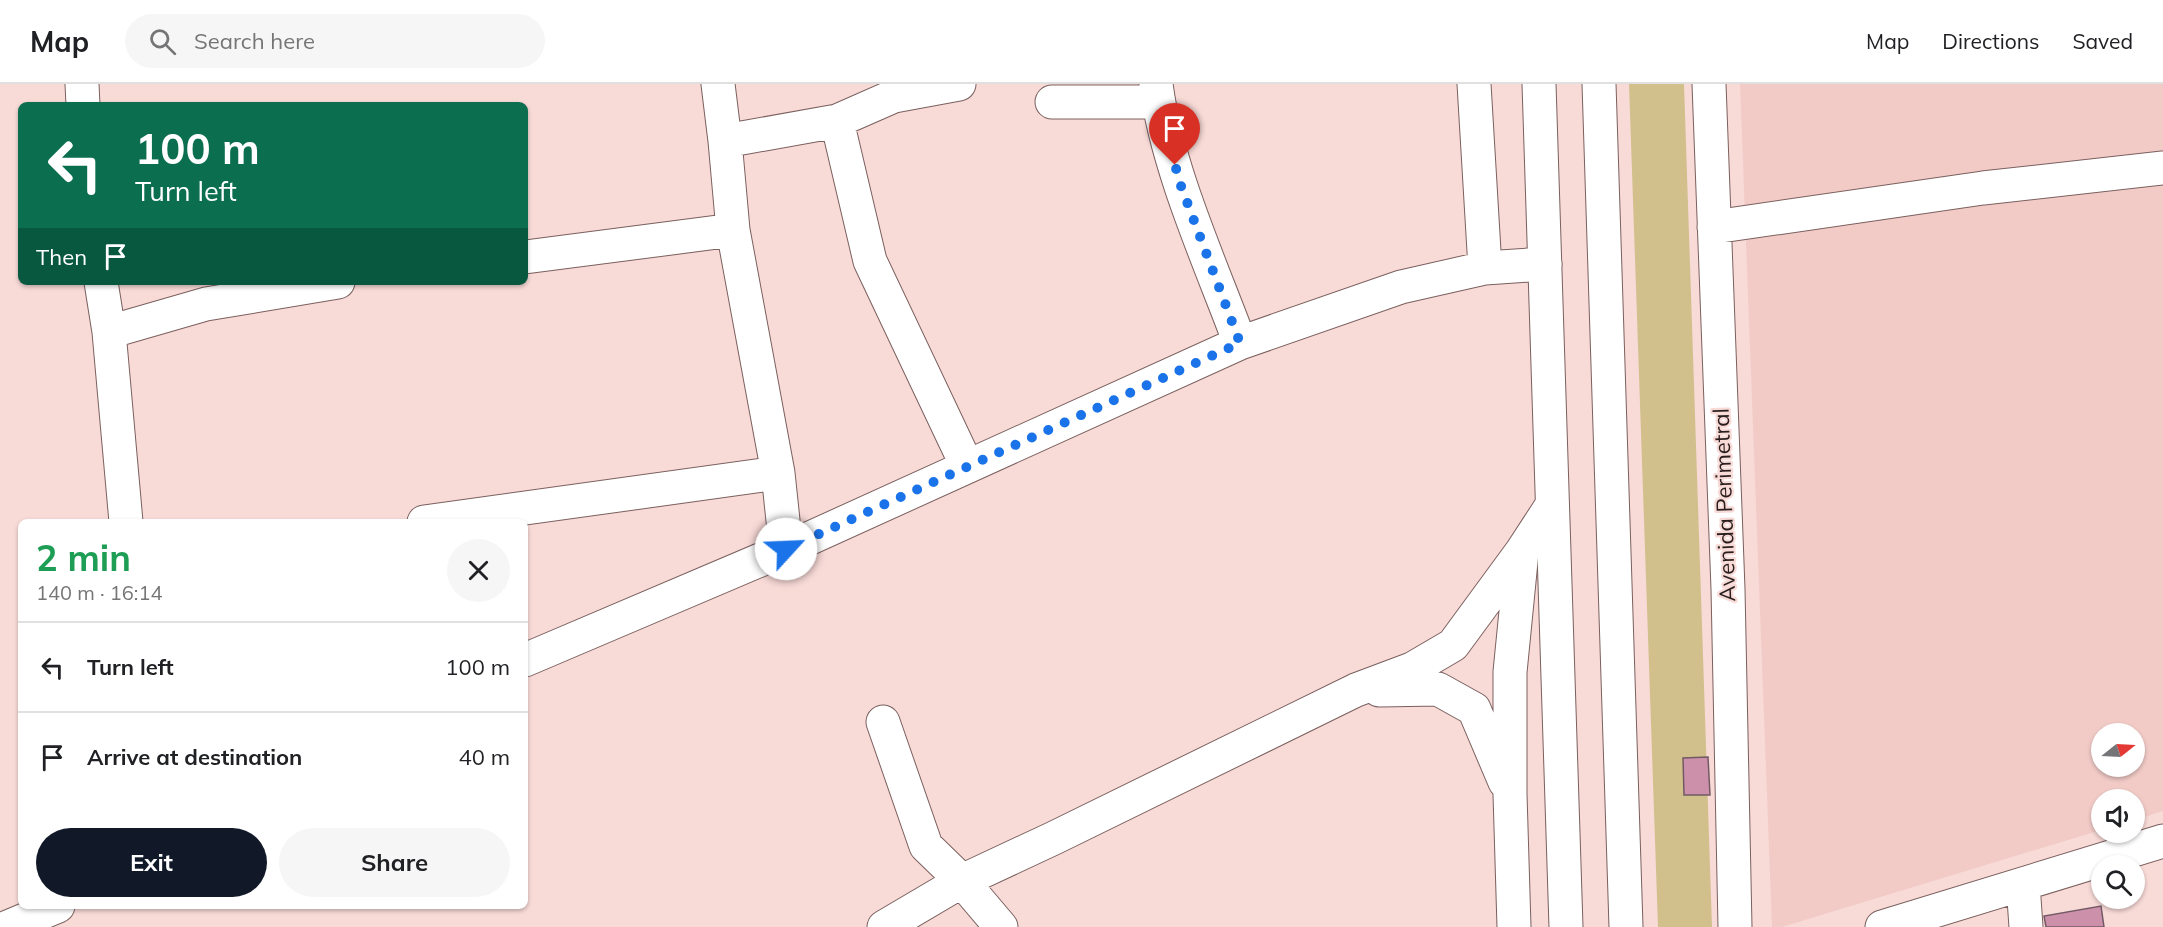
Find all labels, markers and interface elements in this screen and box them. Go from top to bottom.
search box [125,14,545,68]
text: Map [30,24,89,59]
icon: search [146,25,179,58]
text: Search here [194,27,315,55]
text: Map [1866,28,1909,54]
text: Directions [1942,28,2039,54]
text: Saved [2072,28,2133,54]
pin [1149,103,1200,165]
icon: arrive [1158,112,1191,145]
text: 100 m [135,122,260,175]
icon: left [36,126,114,204]
text: Turn left [135,174,237,208]
icon: arrive [99,240,132,273]
text: Then [36,243,87,271]
street label: Avenida Perimetral [1707,408,1741,602]
position arrow [754,517,818,581]
text: 2 min [36,535,131,580]
button: close [447,539,510,602]
text: 140 m · 16:14 [36,580,162,605]
icon: left [36,651,69,684]
text: Turn left [87,653,174,681]
text: 100 m [445,653,510,681]
north arrow [2091,723,2145,777]
map controls [2091,723,2145,909]
icon: arrive [36,741,69,774]
text: Arrive at destination [87,743,302,771]
text: 40 m [459,743,510,771]
button: sound [2091,789,2145,843]
button: Exit [36,828,267,897]
button: Share [279,828,510,897]
button: search [2091,855,2145,909]

